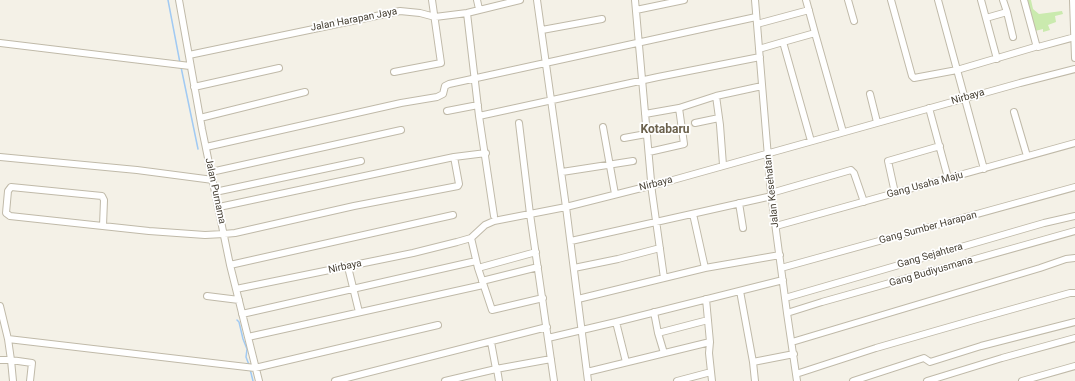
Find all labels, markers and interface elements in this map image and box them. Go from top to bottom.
street label: Jalan Harapan Jaya [310,6,398,34]
street label: Nirbaya [950,87,986,107]
district label: Kotabaru [640,123,690,137]
street label: Jalan Kesehatan [762,154,782,228]
street label: Jalan Purnama [202,157,228,225]
street label: Gang Usaha Maju [886,169,964,201]
street label: Nirbaya [638,174,674,194]
street label: Gang Sumber Harapan [878,209,978,247]
street label: Gang Sejahtera [896,241,964,271]
street label: Gang Budiyusmana [888,254,974,290]
street label: Nirbaya [327,258,363,276]

